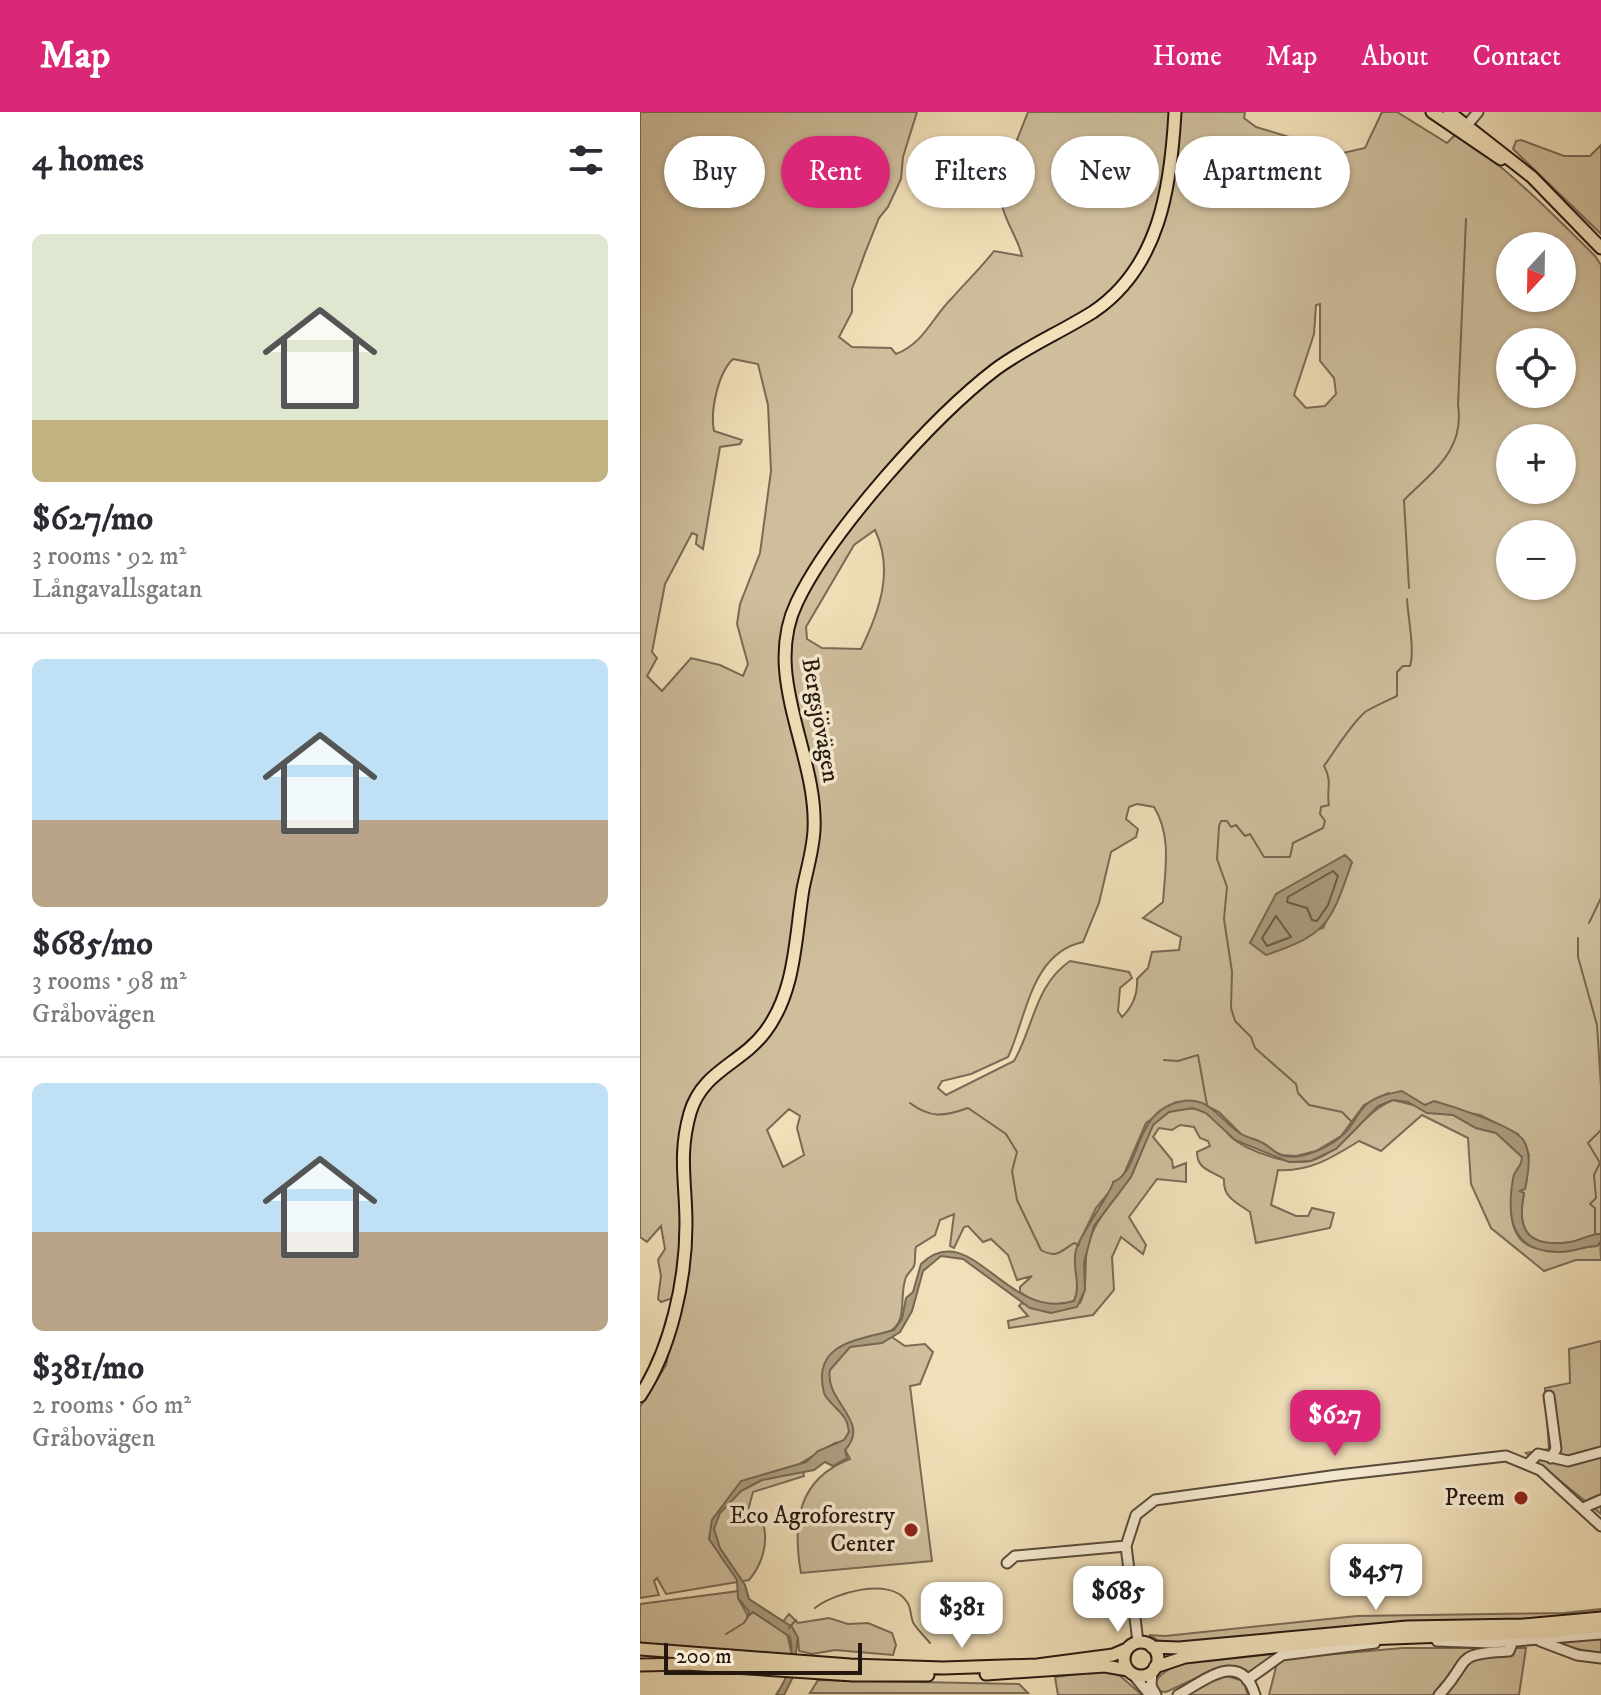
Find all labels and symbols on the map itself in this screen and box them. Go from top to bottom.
north arrow [1496,232,1576,312]
street label: Bergsjövägen [794,655,846,785]
pin: $627 [1288,1390,1382,1458]
place label: Preem [1444,1483,1505,1513]
marker: Preem [1512,1489,1530,1507]
place label: Eco Agroforestry Center [729,1501,896,1559]
marker: Eco Agroforestry Center [902,1521,920,1539]
pin: $457 [1329,1544,1423,1612]
pin: $685 [1071,1566,1165,1634]
pin: $381 [915,1582,1009,1650]
scale bar [664,1639,862,1675]

